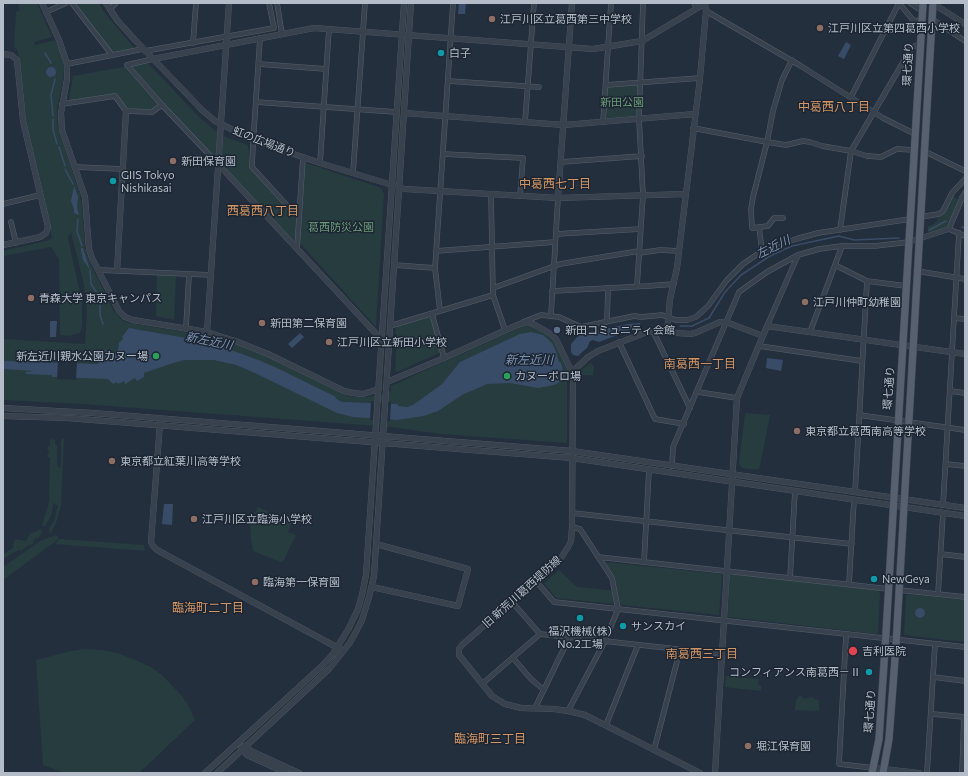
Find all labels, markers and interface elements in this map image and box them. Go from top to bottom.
place label: 江戸川区立葛西第三中学校 [500,12,632,26]
marker: 江戸川区立葛西第三中学校 [487,14,497,24]
place label: 江戸川区立第四葛西小学校 [828,21,960,35]
marker: 江戸川区立第四葛西小学校 [815,23,825,33]
street label: 環七通り [900,42,916,86]
place label: 白子 [449,46,471,60]
marker: 白子 [436,48,446,58]
park label: 新田公園 [600,95,644,109]
district label: 中葛西八丁目 [798,100,870,114]
street label: 虹の広場通り [231,124,297,160]
place label: 新田保育園 [181,154,236,168]
marker: 新田保育園 [168,156,178,166]
place label: GIIS Tokyo Nishikasai [121,168,175,194]
marker: GIIS Tokyo Nishikasai [108,176,118,186]
district label: 中葛西七丁目 [519,177,591,191]
district label: 西葛西八丁目 [227,204,299,218]
park label: 葛西防災公園 [308,220,374,234]
water label: 左近川 [754,233,792,261]
place label: 青森大学 東京キャンパス [39,291,162,305]
marker: 青森大学 東京キャンパス [26,293,36,303]
place label: 江戸川仲町幼稚園 [813,295,901,309]
marker: 江戸川仲町幼稚園 [800,297,810,307]
place label: 新田第二保育園 [270,316,347,330]
marker: 新田第二保育園 [257,318,267,328]
place label: 新田コミュニティ会館 [565,323,675,337]
marker: 新田コミュニティ会館 [552,325,562,335]
water label: 新左近川 [184,329,234,353]
place label: 江戸川区立新田小学校 [337,335,447,349]
marker: 江戸川区立新田小学校 [324,337,334,347]
place label: 新左近川親水公園カヌー場 [16,349,148,363]
marker: 新左近川親水公園カヌー場 [151,351,161,361]
water label: 新左近川 [505,353,553,367]
district label: 南葛西一丁目 [664,357,736,371]
street label: 環七通り [881,366,897,410]
place label: カヌーポロ場 [515,369,581,383]
marker: カヌーポロ場 [502,371,512,381]
place label: 東京都立葛西南高等学校 [805,424,926,438]
marker: 東京都立葛西南高等学校 [792,426,802,436]
place label: 東京都立紅葉川高等学校 [120,454,241,468]
marker: 東京都立紅葉川高等学校 [107,456,117,466]
place label: 江戸川区立臨海小学校 [202,512,312,526]
marker: 江戸川区立臨海小学校 [189,514,199,524]
street label: 旧 新荒川葛西堤防線 [480,553,564,631]
place label: NewGeya [882,572,930,586]
marker: NewGeya [869,574,879,584]
place label: 臨海第一保育園 [263,575,340,589]
marker: 臨海第一保育園 [250,577,260,587]
district label: 臨海町二丁目 [172,601,244,615]
marker: 福沢機械(株) No.2工場 [575,613,585,623]
place label: サンスカイ [631,619,686,633]
marker: サンスカイ [618,621,628,631]
place label: 福沢機械(株) No.2工場 [548,624,612,650]
place label: 吉利医院 [862,644,906,658]
marker: 吉利医院 [847,645,859,657]
district label: 南葛西三丁目 [666,647,738,661]
place label: コンフィアンス南葛西－Ⅱ [729,665,861,679]
marker: コンフィアンス南葛西－Ⅱ [864,667,874,677]
street label: 環七通り [862,689,878,733]
district label: 臨海町三丁目 [454,732,526,746]
place label: 堀江保育園 [756,739,811,753]
marker: 堀江保育園 [743,741,753,751]

